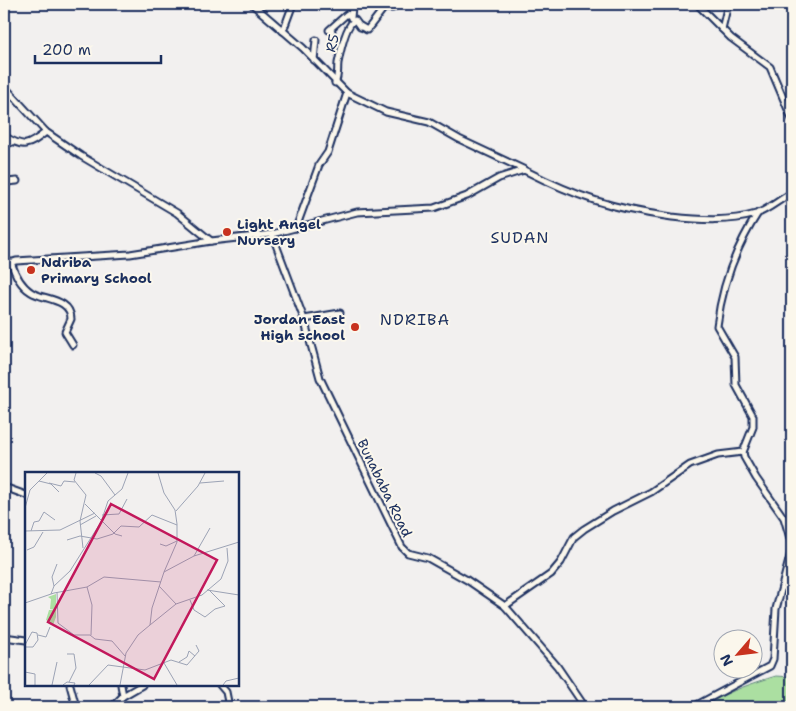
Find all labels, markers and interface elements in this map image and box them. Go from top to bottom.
scale bar [35,32,161,64]
street label: R5 [321,32,343,54]
text: 200 m [42,40,91,60]
place label: Light Angel Nursery [237,215,321,249]
marker: Light Angel Nursery [221,226,233,238]
district label: SUDAN [490,227,550,248]
place label: Ndriba Primary School [41,253,152,287]
marker: Ndriba Primary School [25,264,37,276]
district label: NDRIBA [380,309,450,330]
place label: Jordan East High school [254,310,345,344]
marker: Jordan East High school [349,321,361,333]
street label: Bunababa Road [353,436,417,540]
inset map [25,472,239,686]
north arrow [714,628,764,678]
text: N [716,651,737,669]

